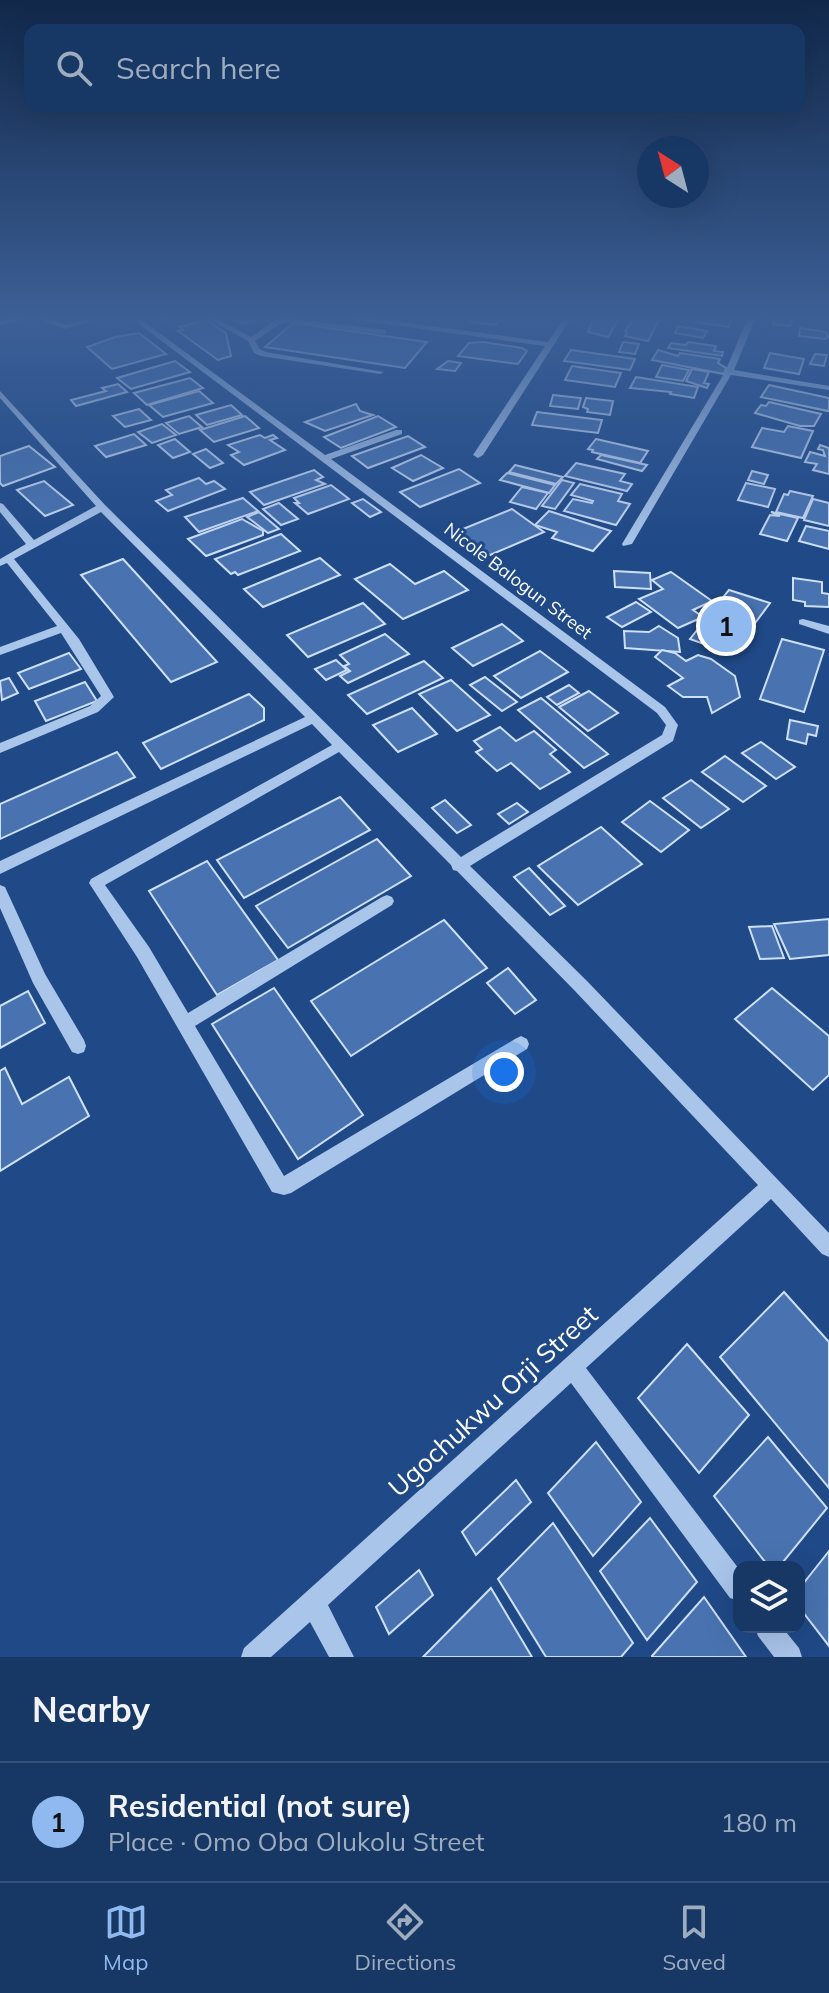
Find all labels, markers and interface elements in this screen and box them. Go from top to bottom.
search box [24,24,805,112]
icon: search [52,46,96,90]
text: Search here [116,49,281,87]
north arrow [637,136,709,208]
street label: Nicole Balogun Street [440,517,597,644]
pin: 1 [700,596,752,656]
your location [484,1052,524,1092]
street label: Ugochukwu Orji Street [381,1298,604,1503]
map controls [733,1561,805,1633]
button: layers [733,1561,805,1633]
text: Nearby [32,1688,150,1731]
text: Residential (not sure) [108,1787,412,1825]
text: 1 [50,1806,66,1839]
text: 180 m [721,1806,797,1839]
text: Place · Omo Oba Olukolu Street [108,1825,485,1858]
tab: Map [103,1900,148,1976]
tab: Directions [355,1900,456,1976]
tab: Saved [662,1900,726,1976]

